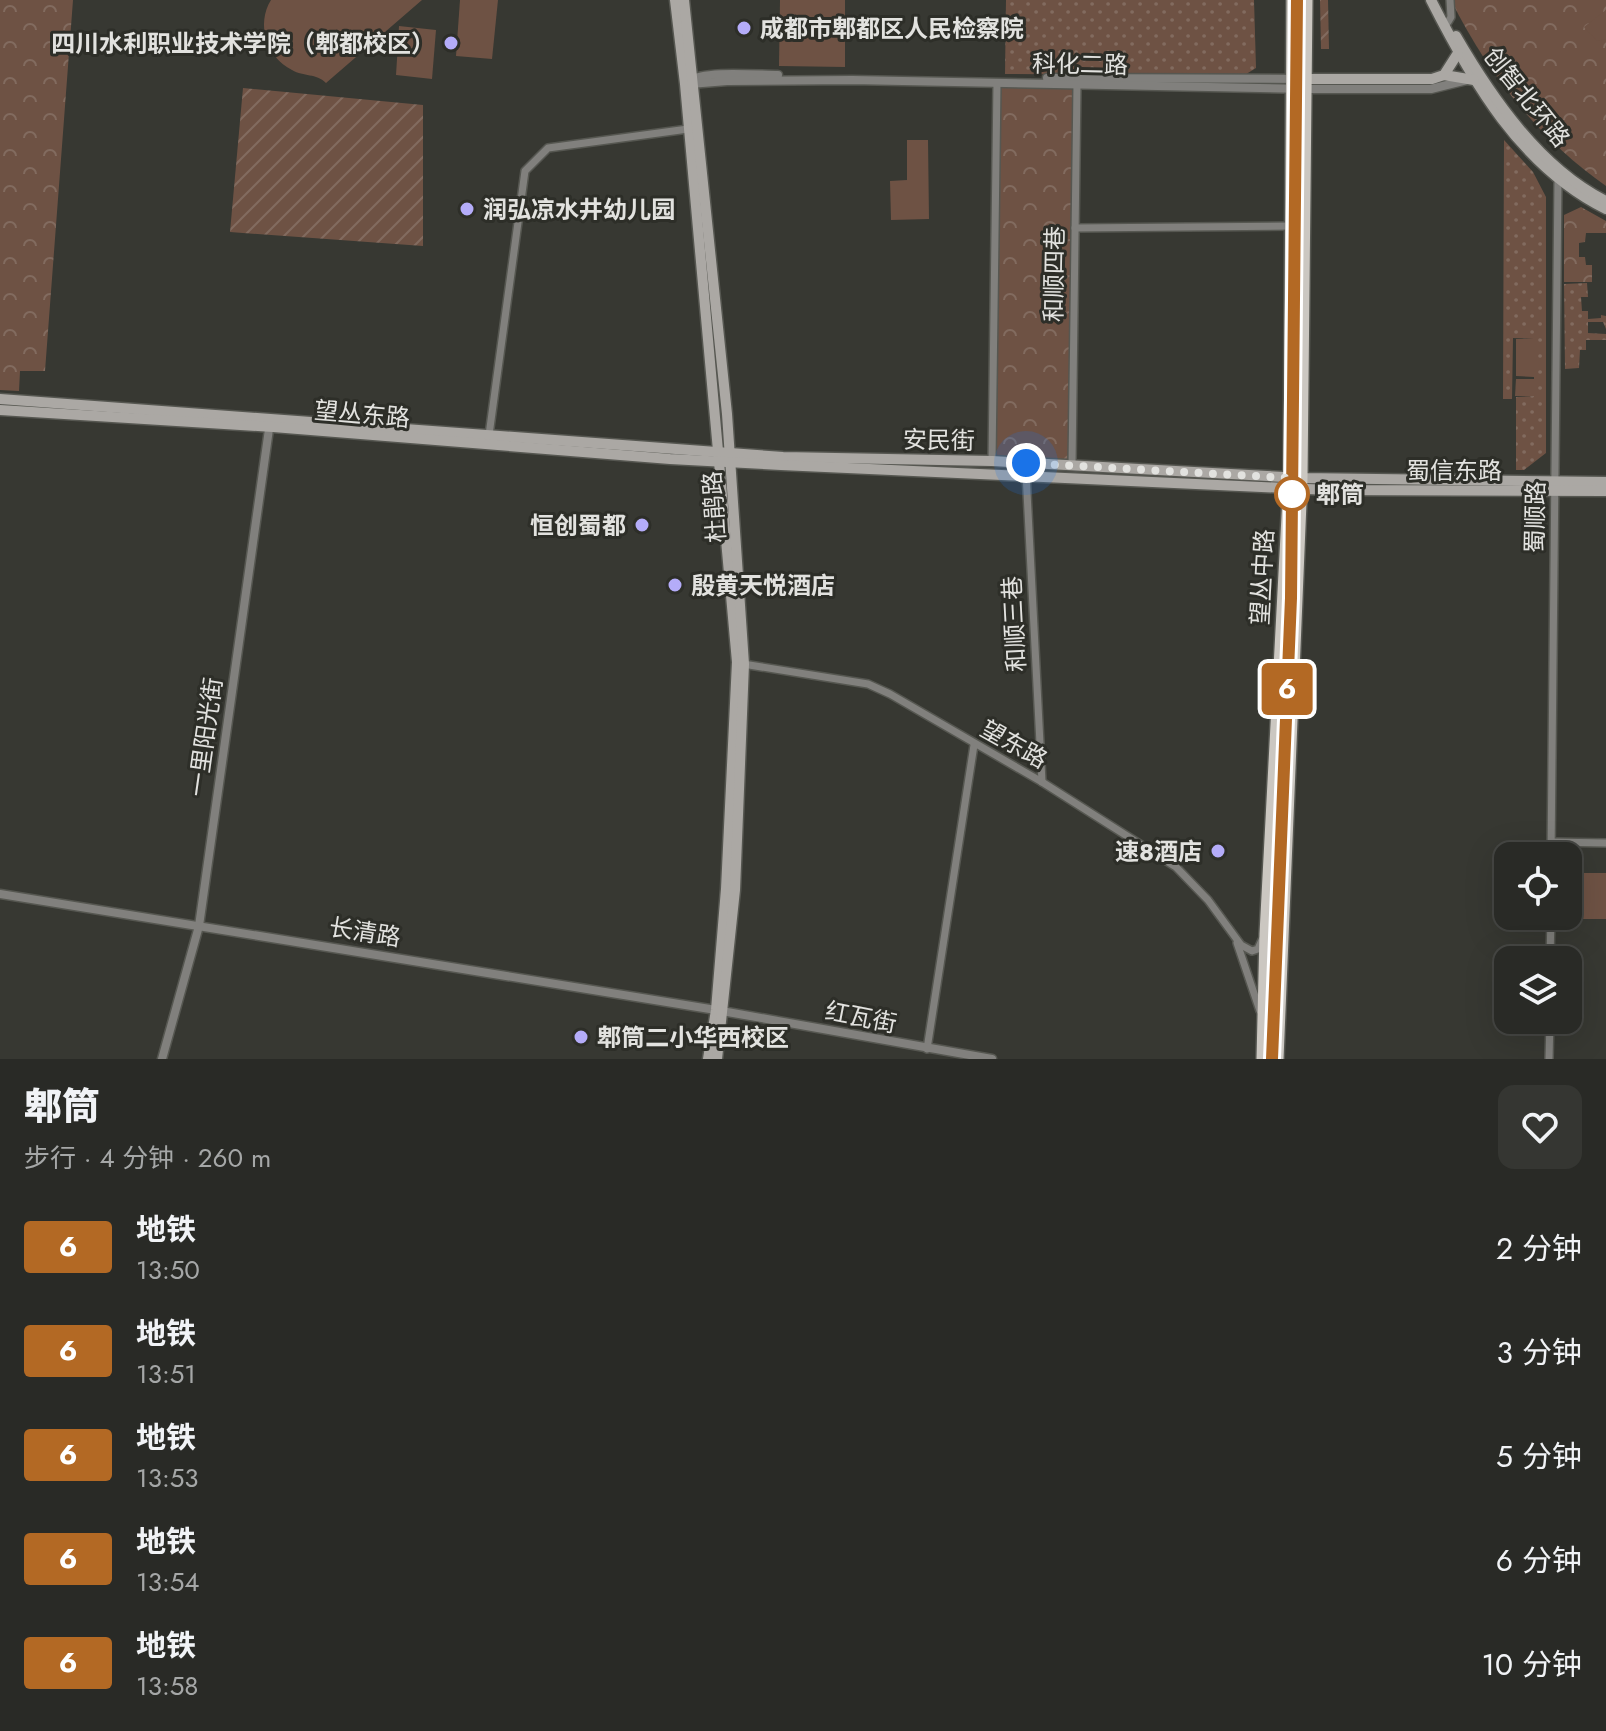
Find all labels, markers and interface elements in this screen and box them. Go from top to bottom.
place label: 成都市郫都区人民检察院 [760,11,1024,46]
marker: 成都市郫都区人民检察院 [735,19,753,37]
place label: 四川水利职业技术学院（郫都校区） [51,26,435,61]
marker: 四川水利职业技术学院（郫都校区） [442,34,460,52]
street label: 创智北环路 [1476,39,1578,155]
street label: 科化二路 [1032,46,1128,82]
place label: 润弘凉水井幼儿园 [483,192,675,227]
marker: 润弘凉水井幼儿园 [458,200,476,218]
street label: 和顺四巷 [1036,226,1072,322]
street label: 望丛东路 [313,392,411,436]
street label: 安民街 [903,422,975,458]
your location [1006,443,1046,483]
street label: 蜀信东路 [1406,453,1502,488]
street label: 杜鹃路 [694,470,734,544]
marker: 郫筒 [1275,477,1309,511]
place label: 郫筒 [1316,477,1364,512]
street label: 蜀顺路 [1517,481,1553,553]
place label: 恒创蜀都 [530,508,626,543]
marker: 恒创蜀都 [633,516,651,534]
street label: 望丛中路 [1242,528,1282,626]
place label: 殷黄天悦酒店 [691,568,835,603]
street label: 和顺三巷 [994,575,1034,673]
marker: 殷黄天悦酒店 [666,576,684,594]
line badge: 6 [1261,663,1313,715]
text: 6 [1278,668,1296,709]
street label: 一里阳光街 [179,675,231,799]
street label: 望东路 [974,711,1054,777]
place label: 速8酒店 [1115,834,1202,869]
marker: 速8酒店 [1209,842,1227,860]
map controls [1494,842,1582,1034]
button: locate [1494,842,1582,930]
street label: 长清路 [327,909,403,955]
button: layers [1494,946,1582,1034]
street label: 红瓦街 [822,993,900,1041]
place label: 郫筒二小华西校区 [597,1020,789,1055]
marker: 郫筒二小华西校区 [572,1028,590,1046]
text: 郫筒 [24,1079,100,1134]
button: heart [1498,1085,1582,1169]
text: 步行 · 4 分钟 · 260 m [24,1139,271,1177]
text: 地铁 [136,1208,196,1251]
text: 6 [59,1226,77,1267]
text: 2 分钟 [1496,1227,1582,1270]
text: 13:50 [136,1251,200,1289]
text: 地铁 [136,1312,196,1355]
text: 6 [59,1330,77,1371]
text: 3 分钟 [1497,1331,1582,1374]
text: 13:51 [136,1355,196,1393]
text: 地铁 [136,1416,196,1459]
text: 6 [59,1434,77,1475]
text: 5 分钟 [1496,1435,1582,1478]
text: 13:53 [136,1459,199,1497]
text: 地铁 [136,1520,196,1563]
text: 6 [59,1538,77,1579]
text: 6 分钟 [1496,1539,1582,1582]
text: 13:54 [136,1563,200,1601]
text: 地铁 [136,1624,196,1667]
text: 6 [59,1642,77,1683]
text: 10 分钟 [1482,1643,1582,1686]
text: 13:58 [136,1667,199,1705]

